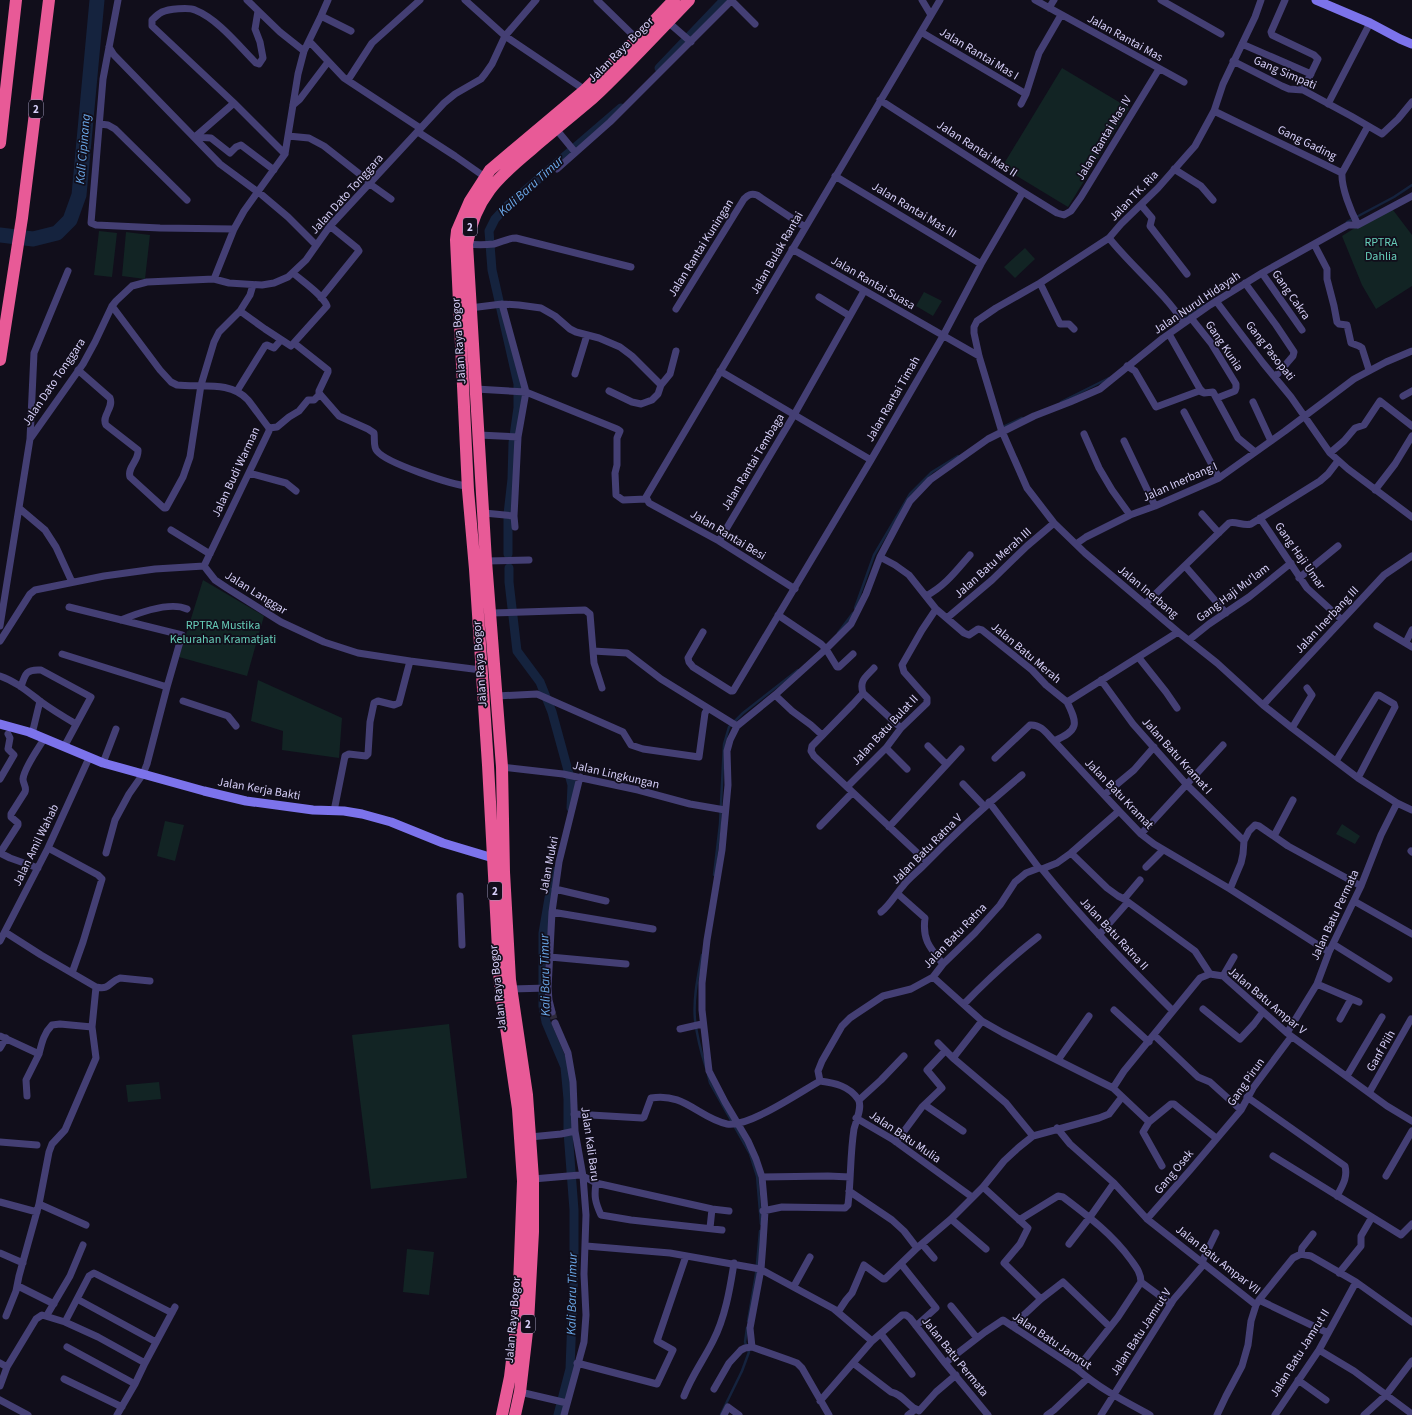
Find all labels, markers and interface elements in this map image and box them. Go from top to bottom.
street label: Jalan Rantai Mas [1084,10,1166,66]
street label: Jalan Raya Bogor [584,13,658,87]
street label: Jalan Rantai Mas I [936,24,1022,84]
street label: Gang Simpati [1251,52,1319,94]
street label: Jalan Rantai Mas IV [1072,92,1136,184]
road number: 2 [29,100,43,118]
water label: Kali Cipinang [71,113,95,185]
street label: Jalan Rantai Mas II [933,117,1021,181]
street label: Gang Gading [1274,121,1340,165]
street label: Jalan Dato Tonggara [306,150,388,238]
water label: Kali Baru Timur [494,151,568,220]
street label: Jalan TK. Ria [1105,167,1163,225]
street label: Jalan Rantai Mas III [868,178,960,242]
street label: Jalan Rantai Kuningan [664,196,738,300]
street label: Jalan Bulak Rantai [746,208,808,298]
road number: 2 [463,218,477,236]
park label: RPTRA Dahlia [1364,234,1398,265]
street label: Jalan Rantai Suasa [828,252,918,314]
street label: Gang Cakra [1268,267,1314,323]
street label: Jalan Nurul Hidayah [1150,268,1244,338]
street label: Jalan Raya Bogor [447,296,471,385]
street label: Gang Kunia [1201,317,1247,375]
street label: Gang Pasopati [1241,318,1299,385]
street label: Jalan Dato Tonggara [18,335,90,429]
street label: Jalan Rantai Timah [862,353,924,445]
street label: Jalan Rantai Tembaga [717,410,789,514]
street label: Jalan Budi Warman [208,424,264,520]
street label: Jalan Inerbang I [1140,458,1220,506]
street label: Jalan Rantai Besi [687,506,769,564]
street label: Gang Haji Umar [1271,519,1330,594]
street label: Jalan Batu Merah III [951,524,1035,602]
street label: Gang Haji Mu'lam [1193,560,1273,626]
street label: Jalan Inerbang [1114,561,1182,623]
street label: Jalan Langgar [222,567,291,619]
street label: Jalan Inerbang III [1291,582,1363,658]
park label: RPTRA Mustika Kelurahan Kramatjati [170,617,276,648]
street label: Jalan Raya Bogor [468,619,492,708]
street label: Jalan Batu Merah [987,619,1065,687]
street label: Jalan Batu Bulat II [848,691,922,769]
street label: Jalan Batu Kramat I [1138,714,1216,798]
street label: Jalan Batu Kramat [1081,755,1157,833]
street label: Jalan Lingkungan [571,757,661,793]
street label: Jalan Kerja Bakti [216,773,302,805]
street label: Jalan Amil Wahab [9,801,63,889]
street label: Jalan Batu Ratna V [888,809,967,888]
street label: Jalan Mukri [535,835,563,895]
street label: Jalan Batu Permata [1307,867,1363,963]
road number: 2 [488,882,502,900]
street label: Jalan Batu Ratna II [1076,894,1152,974]
street label: Jalan Batu Ratna [919,899,991,973]
water label: Kali Baru Timur [535,933,555,1016]
street label: Jalan Raya Bogor [485,943,511,1032]
street label: Jalan Batu Ampar V [1224,963,1310,1039]
street label: Ganf Piih [1362,1027,1400,1075]
street label: Gang Pirun [1223,1054,1269,1110]
street label: Jalan Kali Baru [576,1106,604,1182]
street label: Jalan Batu Mulia [866,1107,944,1167]
street label: Gang Osek [1150,1146,1198,1198]
street label: Jalan Batu Ampar VII [1172,1221,1264,1299]
water label: Kali Baru Timur [562,1252,582,1335]
street label: Jalan Raya Bogor [501,1275,525,1364]
street label: Jalan Batu Jamrut V [1106,1284,1176,1379]
street label: Jalan Batu Jamrut II [1266,1306,1334,1400]
street label: Jalan Batu Jamrut [1009,1308,1095,1374]
street label: Jalan Batu Permata [918,1314,992,1400]
road number: 2 [521,1315,535,1333]

